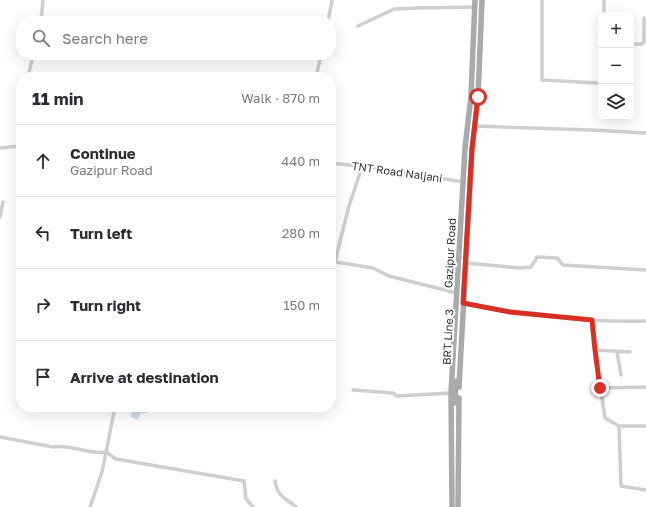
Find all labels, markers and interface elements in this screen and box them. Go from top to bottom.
map controls [598,12,634,120]
button: + [598,12,634,48]
search box [16,16,336,60]
icon: search [30,27,52,49]
text: Search here [62,29,148,47]
button: − [598,48,634,84]
button: layers [598,84,634,120]
text: 11 min [32,88,84,109]
route start [469,88,487,106]
text: Walk · 870 m [241,90,320,106]
text: Continue [70,144,136,162]
icon: ahead [32,150,54,172]
text: 440 m [281,153,320,169]
street label: TNT Road Naljani [351,159,443,184]
text: Gazipur Road [70,162,153,178]
street label: Gazipur Road [441,218,458,288]
icon: left [32,222,54,244]
text: Turn left [70,224,132,242]
text: 280 m [282,225,320,241]
icon: right [32,294,54,316]
text: Turn right [70,296,141,314]
text: 150 m [283,297,320,313]
street label: BRT Line 3 [440,309,455,365]
icon: arrive [32,366,54,388]
text: Arrive at destination [70,368,219,386]
route end [591,379,609,397]

